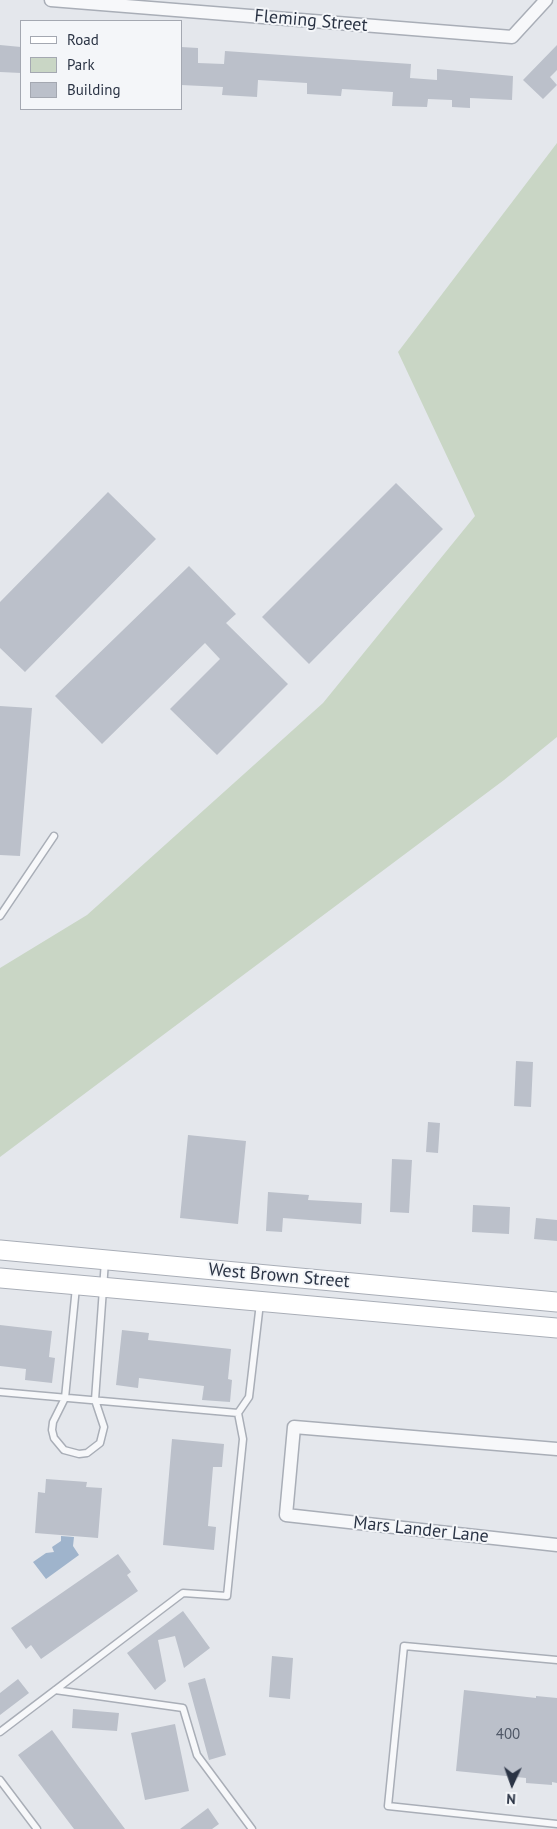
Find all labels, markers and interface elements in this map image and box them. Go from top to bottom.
street label: Fleming Street [254,5,368,37]
legend [20,20,182,110]
text: Road [67,30,99,49]
text: Park [67,55,95,74]
text: Building [67,80,121,99]
street label: West Brown Street [207,1259,351,1293]
street label: Mars Lander Lane [352,1512,490,1548]
house number: 400 [496,1726,520,1744]
north arrow [487,1759,537,1809]
text: N [506,1790,516,1808]

